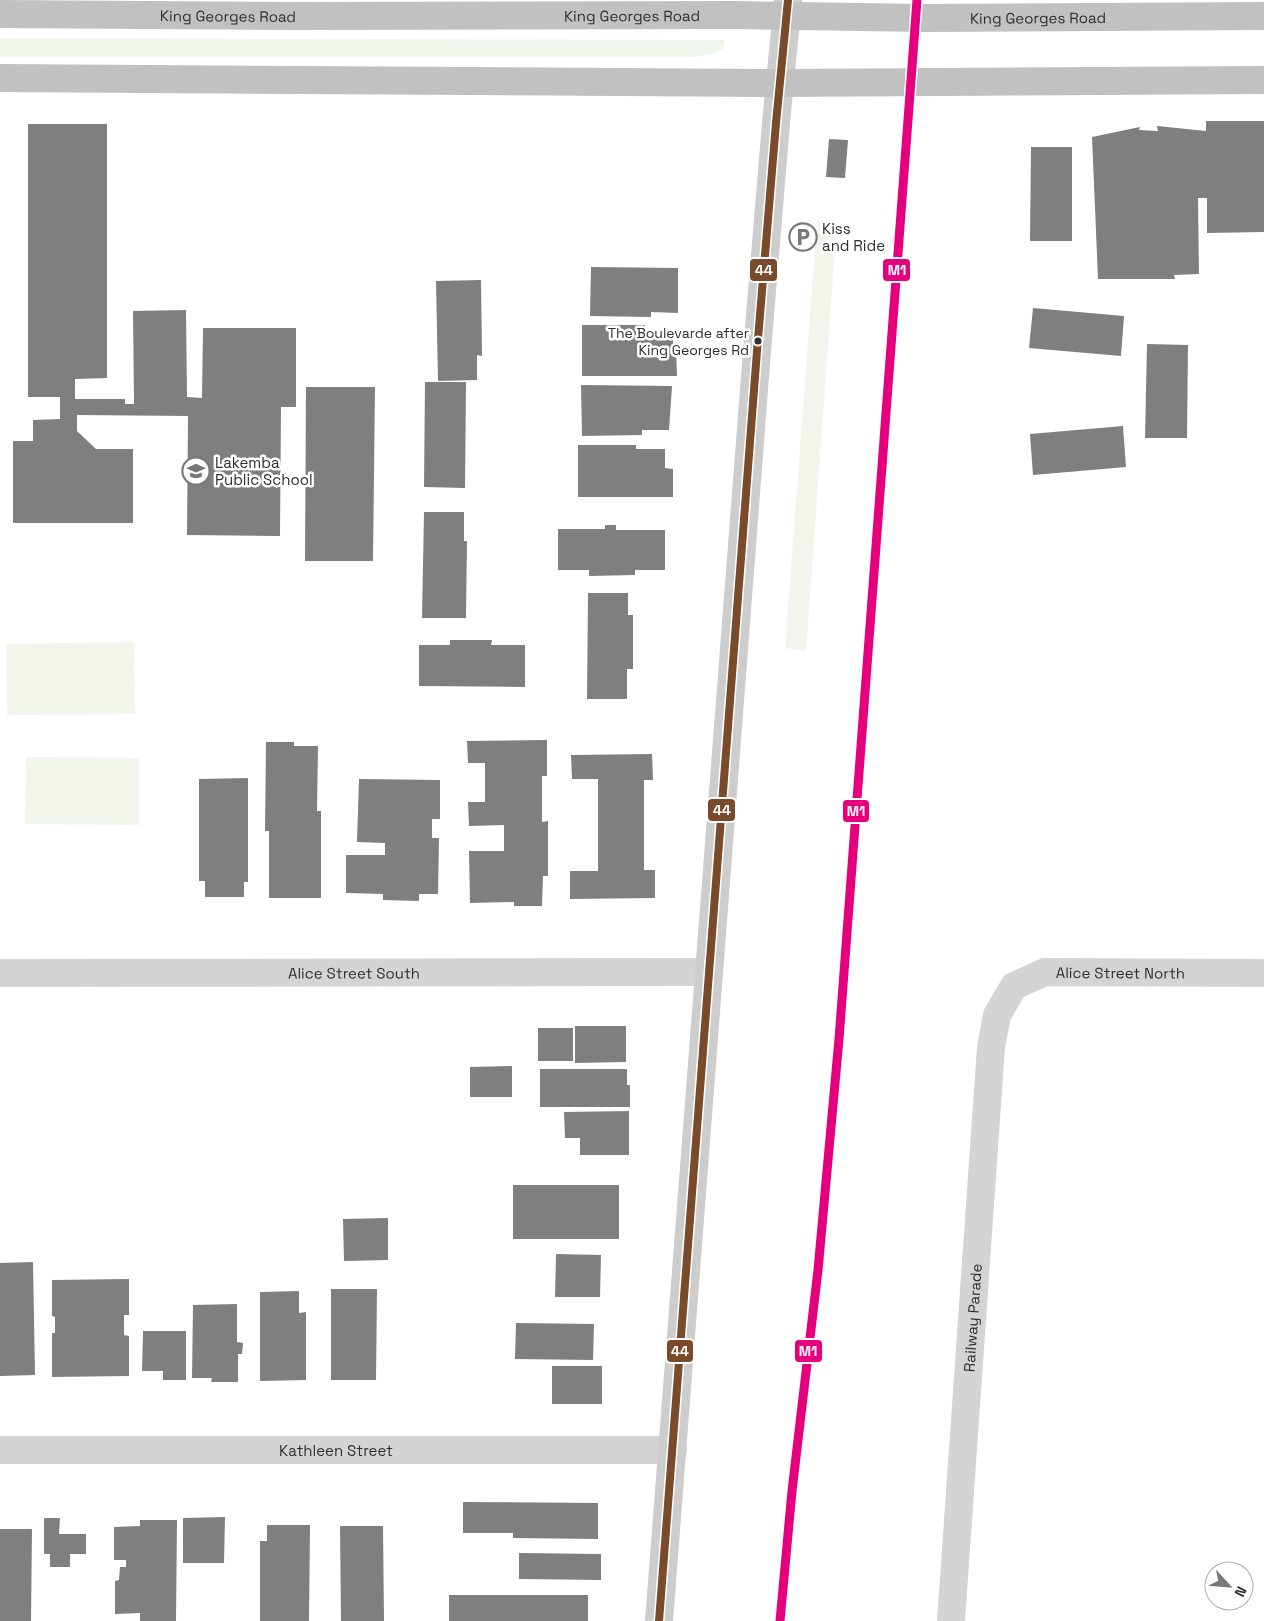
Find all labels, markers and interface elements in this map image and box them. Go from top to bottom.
street label: King Georges Road [160,6,296,25]
street label: King Georges Road [564,6,700,25]
street label: King Georges Road [970,7,1106,27]
place label: Kiss and Ride [822,219,885,255]
parking icon: Kiss and Ride [788,222,818,252]
line badge: 44 [749,258,778,282]
line badge: M1 [882,258,911,282]
text: 44 [755,261,773,279]
text: M1 [888,261,906,279]
place label: The Boulevarde after King Georges Rd [608,324,749,359]
marker: The Boulevarde after King Georges Rd [753,336,763,346]
place label: Lakemba Public School [215,453,313,489]
school or university icon: Lakemba Public School [181,456,211,486]
line badge: 44 [707,798,736,822]
line badge: M1 [842,799,870,823]
text: 44 [713,801,731,819]
text: M1 [847,802,865,820]
street label: Alice Street South [288,963,420,982]
street label: Alice Street North [1056,963,1185,982]
street label: Railway Parade [959,1263,985,1373]
line badge: 44 [666,1339,694,1363]
line badge: M1 [794,1339,823,1363]
text: 44 [671,1342,689,1360]
text: M1 [799,1342,817,1360]
street label: Kathleen Street [279,1441,393,1460]
north arrow [1204,1561,1254,1611]
text: N [1231,1584,1251,1600]

